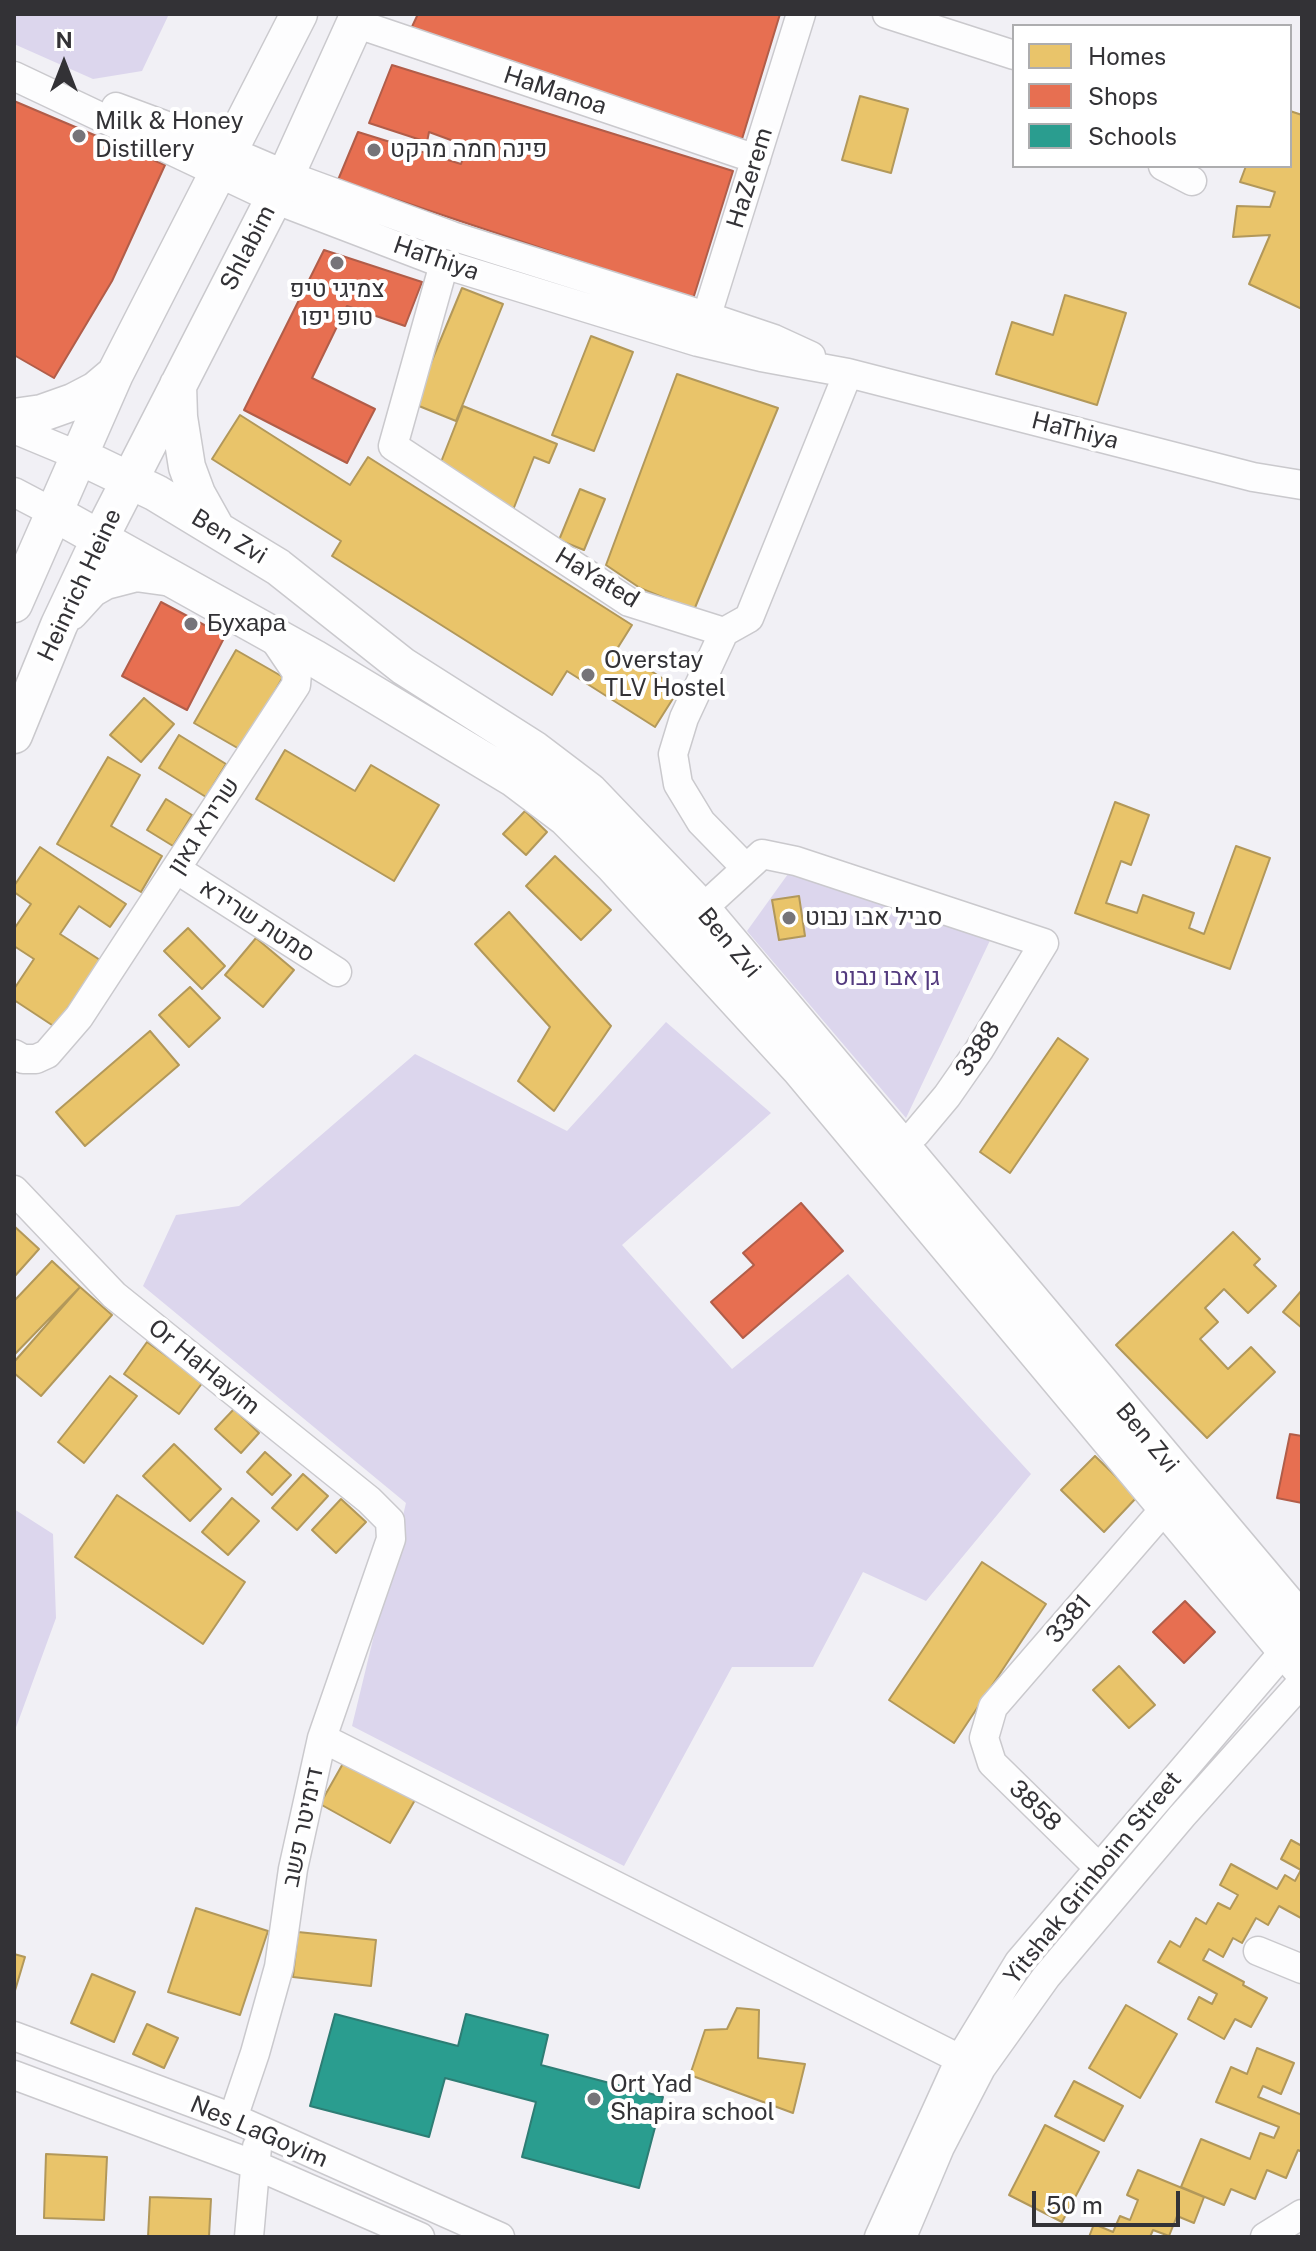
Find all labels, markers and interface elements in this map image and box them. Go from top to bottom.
north arrow [24,24,104,104]
legend [1012,24,1292,168]
text: N [55,27,73,53]
text: Homes [1088,42,1166,70]
street label: HaManoa [500,61,610,121]
text: Shops [1088,82,1158,110]
place label: Milk & Honey Distillery [95,108,244,164]
text: Schools [1088,122,1177,150]
street label: HaZerem [721,124,779,232]
marker: Milk & Honey Distillery [70,127,88,145]
place label: פינה חמה מרקט [390,136,547,164]
marker: פינה חמה מרקט [365,141,383,159]
street label: Shlabim [214,201,282,295]
street label: HaThiya [389,231,483,287]
marker: צמיגי טיפ טופ יפו [328,254,346,272]
place label: צמיגי טיפ טופ יפו [289,276,385,332]
street label: HaThiya [1028,406,1122,456]
street label: Ben Zvi [186,503,272,571]
street label: Heinrich Heine [32,504,128,666]
street label: HaYated [550,542,644,614]
place label: Бухара [207,610,286,638]
marker: Бухара [182,615,200,633]
place label: Overstay TLV Hostel [604,647,726,703]
marker: Overstay TLV Hostel [579,666,597,684]
street label: שרירא גאון [162,772,246,880]
street label: סמטת שרירא [194,873,320,969]
street label: Ben Zvi [691,902,767,984]
place label: סביל אבו נבוט [805,904,943,932]
marker: סביל אבו נבוט [780,909,798,927]
park label: גן אבו נבוט [834,964,940,992]
street label: 3388 [949,1016,1007,1082]
street label: Or HaHayim [142,1313,266,1421]
street label: Ben Zvi [1109,1397,1185,1479]
street label: 3381 [1040,1589,1098,1649]
street label: דימיטר פשב [276,1765,330,1889]
street label: Yitshak Grinboim Street [998,1766,1188,1990]
street label: 3858 [1003,1774,1067,1838]
place label: Ort Yad Shapira school [610,2071,775,2127]
street label: Nes LaGoyim [186,2090,332,2174]
marker: Ort Yad Shapira school [585,2090,603,2108]
scale bar [1036,2175,1184,2225]
text: 50 m [1046,2191,1103,2219]

